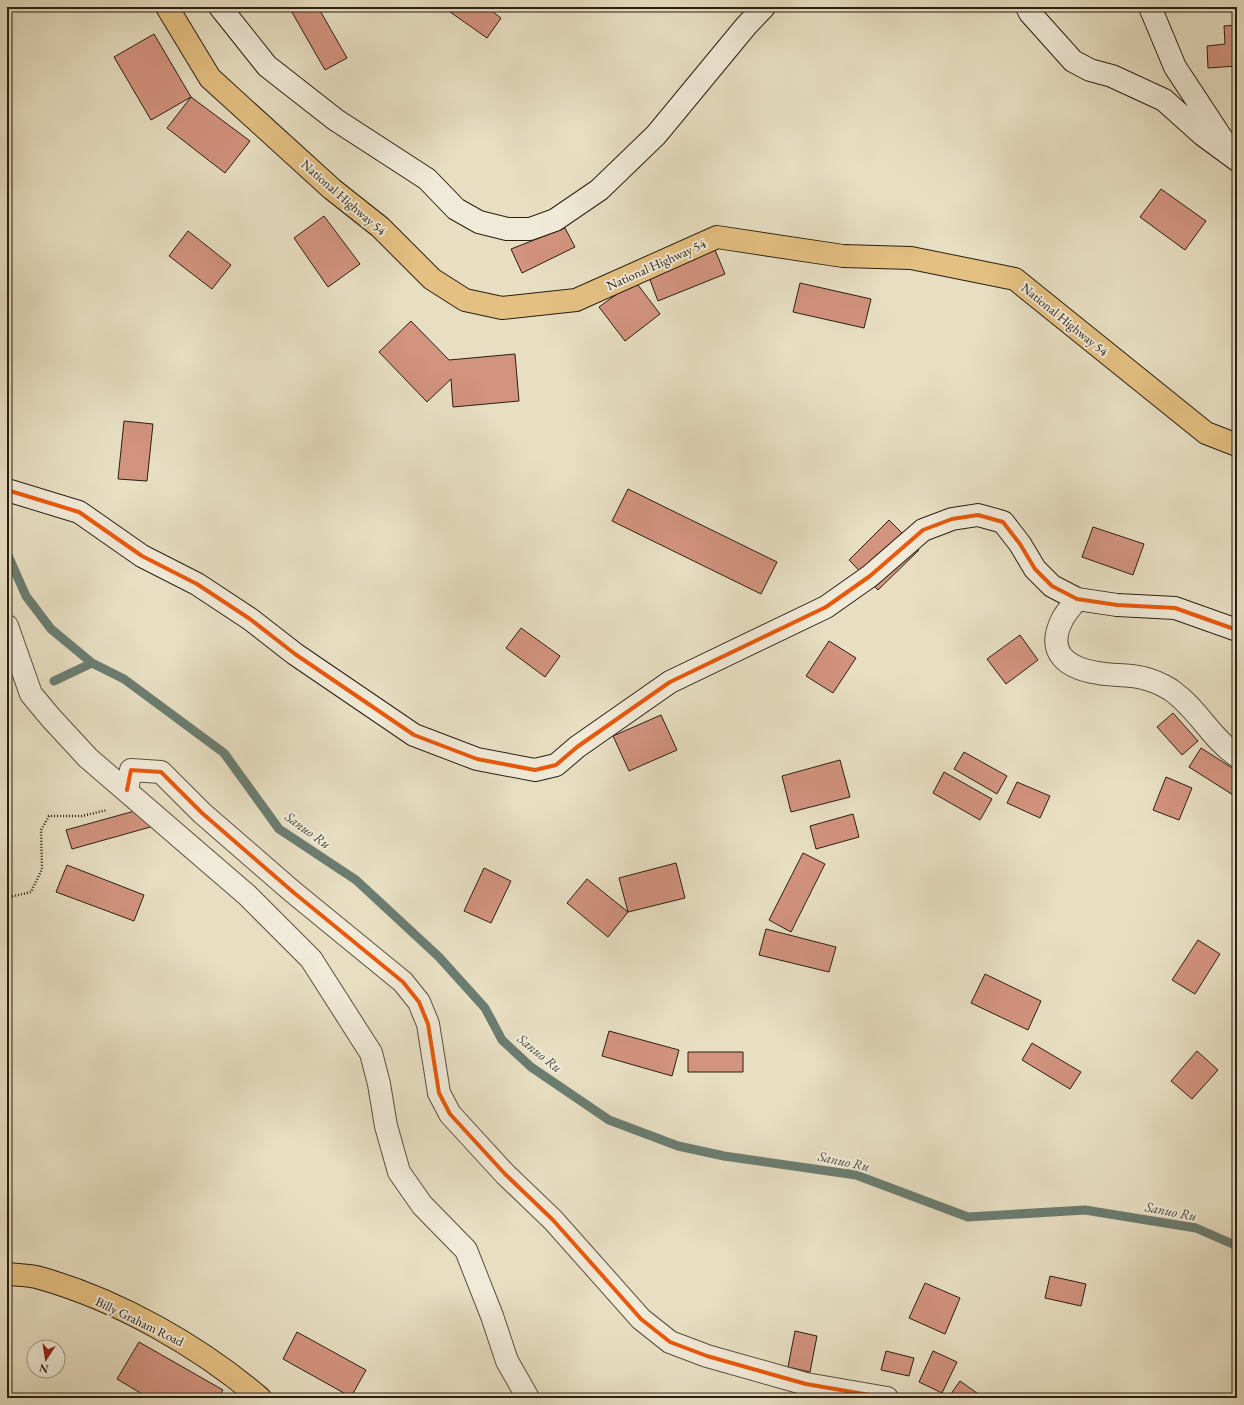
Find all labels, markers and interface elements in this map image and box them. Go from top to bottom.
street label: National Highway 54 [298,156,390,239]
street label: National Highway 54 [604,235,709,294]
street label: National Highway 54 [1018,279,1112,360]
water label: Sanuo Ru [281,807,334,853]
water label: Sanuo Ru [513,1029,566,1076]
water label: Sanuo Ru [816,1147,871,1175]
water label: Sanuo Ru [1143,1197,1198,1225]
street label: Billy Graham Road [93,1293,187,1350]
north arrow [26,1339,66,1379]
text: N [38,1361,50,1377]

